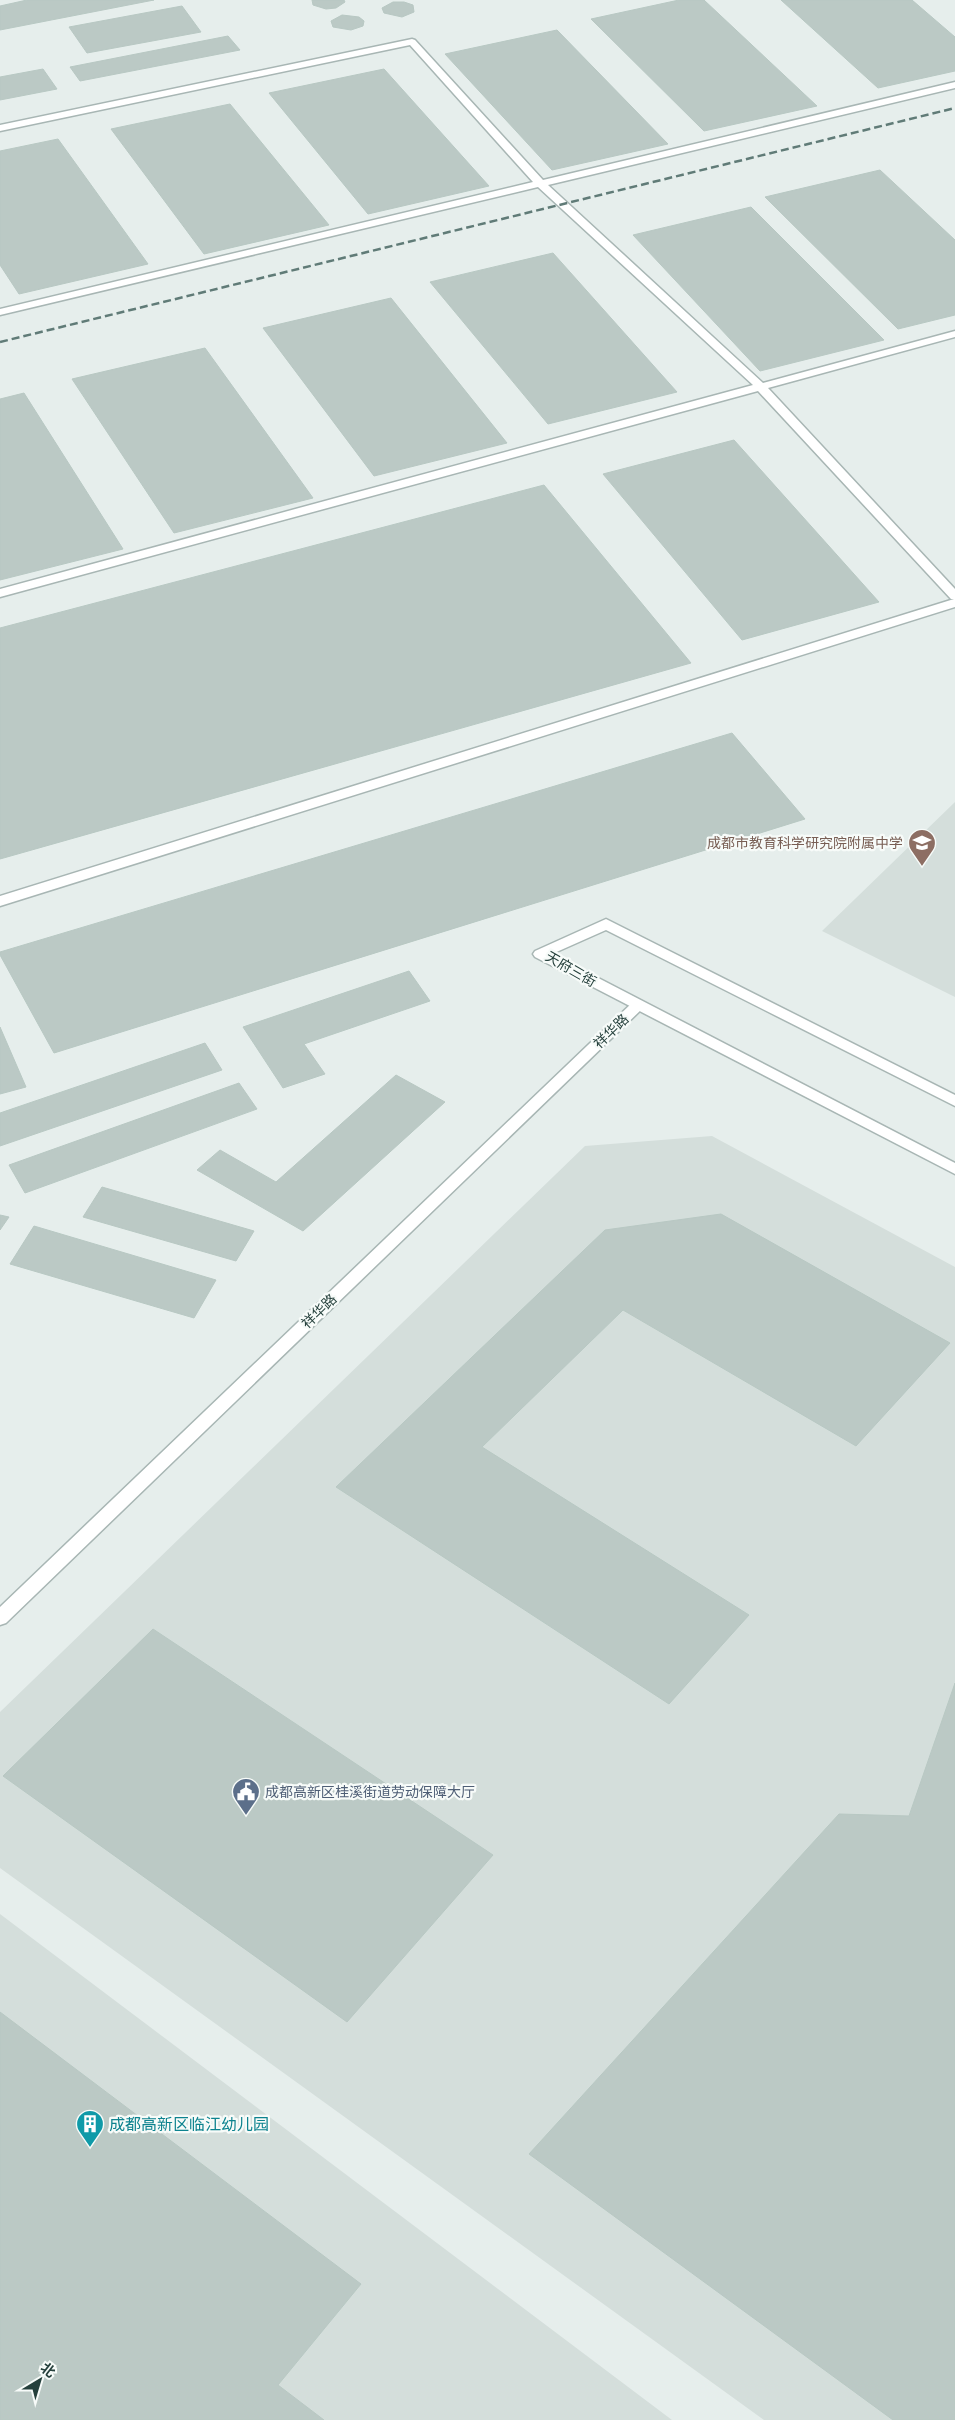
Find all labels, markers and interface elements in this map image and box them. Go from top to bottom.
school or university icon: 成都市教育科学研究院附属中学 [907,828,937,867]
place label: 成都市教育科学研究院附属中学 [707,835,903,851]
street label: 天府三街 [543,948,599,990]
street label: 祥华路 [590,1011,632,1051]
street label: 祥华路 [298,1291,340,1331]
public building icon: 成都高新区桂溪街道劳动保障大厅 [231,1777,261,1816]
place label: 成都高新区桂溪街道劳动保障大厅 [265,1784,475,1800]
building icon: 成都高新区临江幼儿园 [75,2109,105,2148]
place label: 成都高新区临江幼儿园 [109,2115,269,2134]
north arrow [15,2355,65,2405]
text: 北 [38,2359,58,2380]

